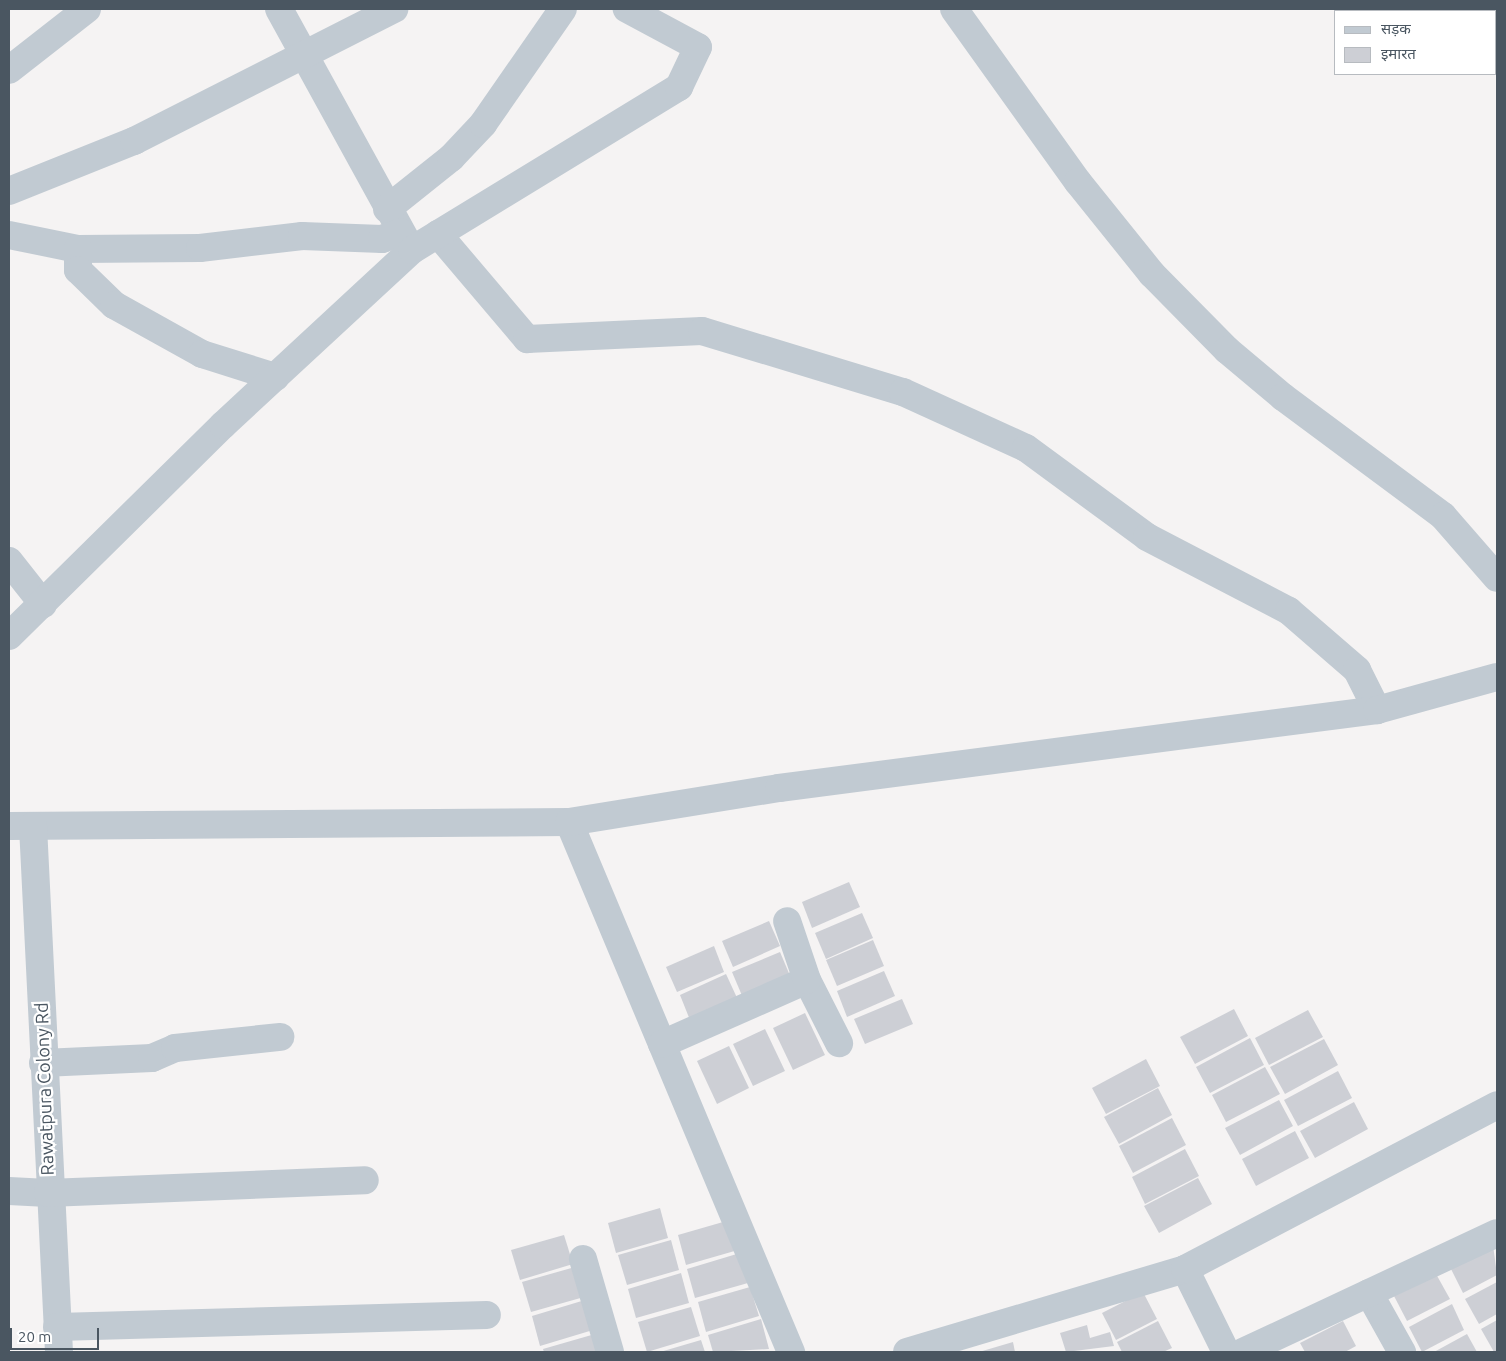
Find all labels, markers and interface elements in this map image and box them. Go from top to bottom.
legend [1334,10,1496,75]
text: सड़क [1381,20,1411,37]
text: इमारत [1381,45,1416,62]
street label: Rawatpura Colony Rd [30,1002,58,1176]
scale bar [12,1318,101,1350]
text: 20 m [18,1328,51,1345]

